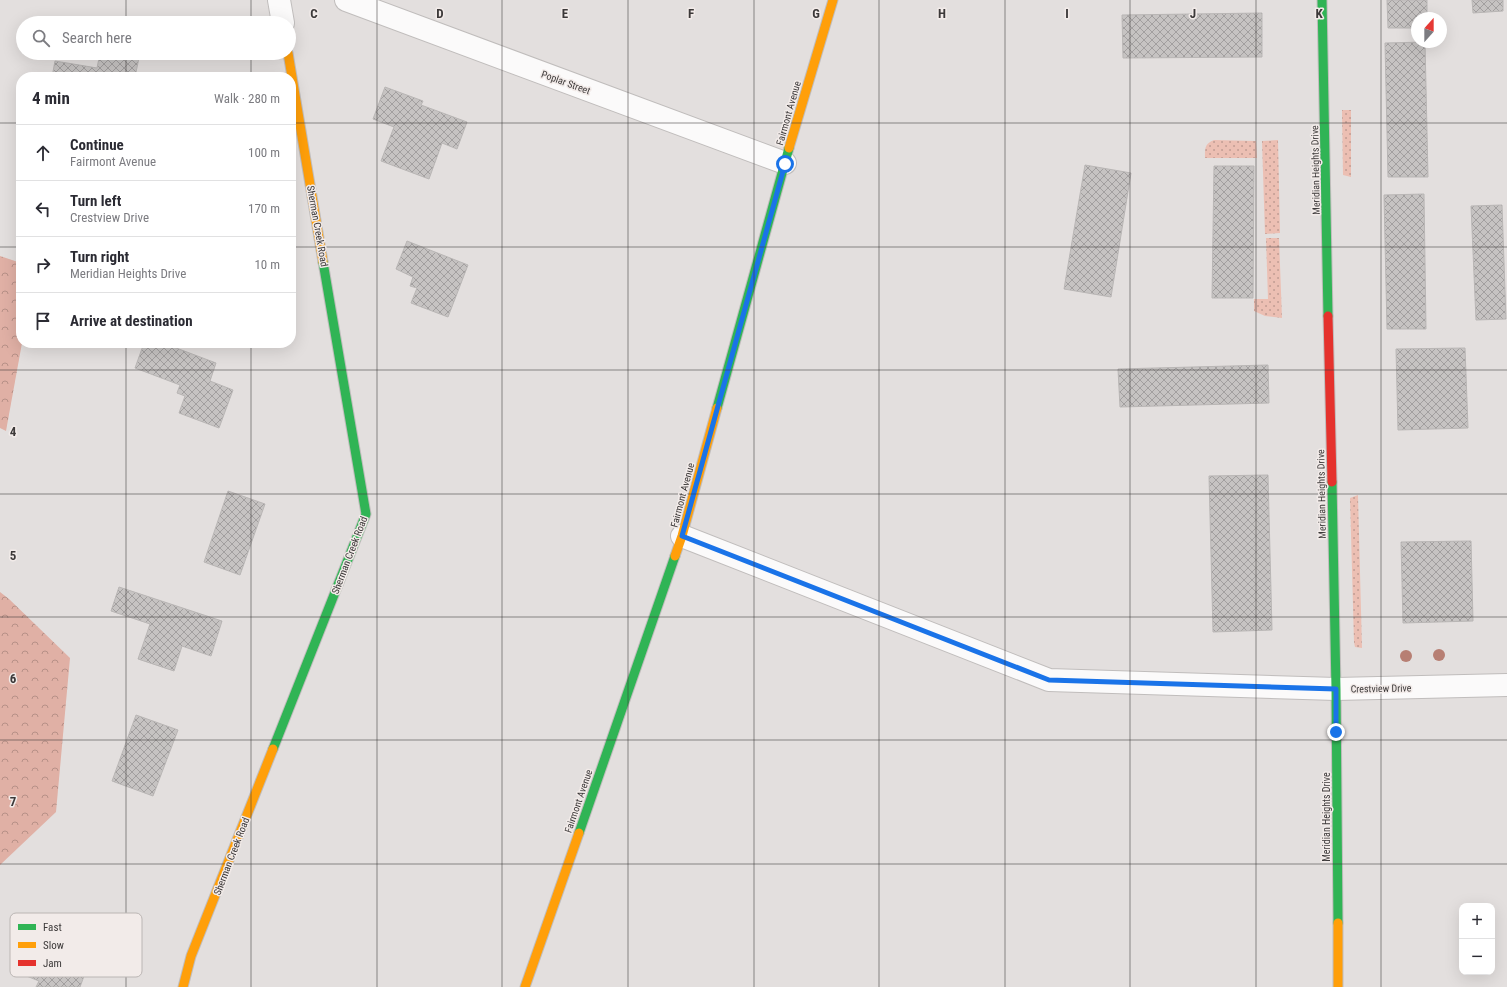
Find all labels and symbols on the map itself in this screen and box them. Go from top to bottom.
text: C [310,6,318,21]
text: D [436,6,444,21]
text: E [562,6,569,21]
text: F [688,6,694,21]
text: G [812,6,820,21]
text: H [938,6,946,21]
text: I [1065,6,1069,21]
text: J [1190,6,1196,21]
text: K [1315,6,1323,21]
north arrow [1411,12,1447,48]
street label: Poplar Street [540,69,592,96]
street label: Fairmont Avenue [774,80,803,146]
street label: Meridian Heights Drive [1309,125,1322,215]
route start [776,155,794,173]
street label: Sherman Creek Road [305,185,330,267]
text: 4 [10,424,17,439]
street label: Meridian Heights Drive [1315,449,1328,539]
street label: Fairmont Avenue [669,461,696,529]
street label: Sherman Creek Road [330,515,369,595]
text: 5 [10,548,17,563]
text: 6 [10,671,17,686]
street label: Crestview Drive [1350,682,1412,695]
route end [1327,723,1345,741]
street label: Fairmont Avenue [562,768,595,834]
street label: Meridian Heights Drive [1321,772,1332,862]
text: 7 [10,794,17,809]
street label: Sherman Creek Road [212,816,251,896]
legend [10,913,142,977]
text: Fast [43,921,62,934]
text: Slow [43,939,64,952]
text: Jam [43,957,62,970]

